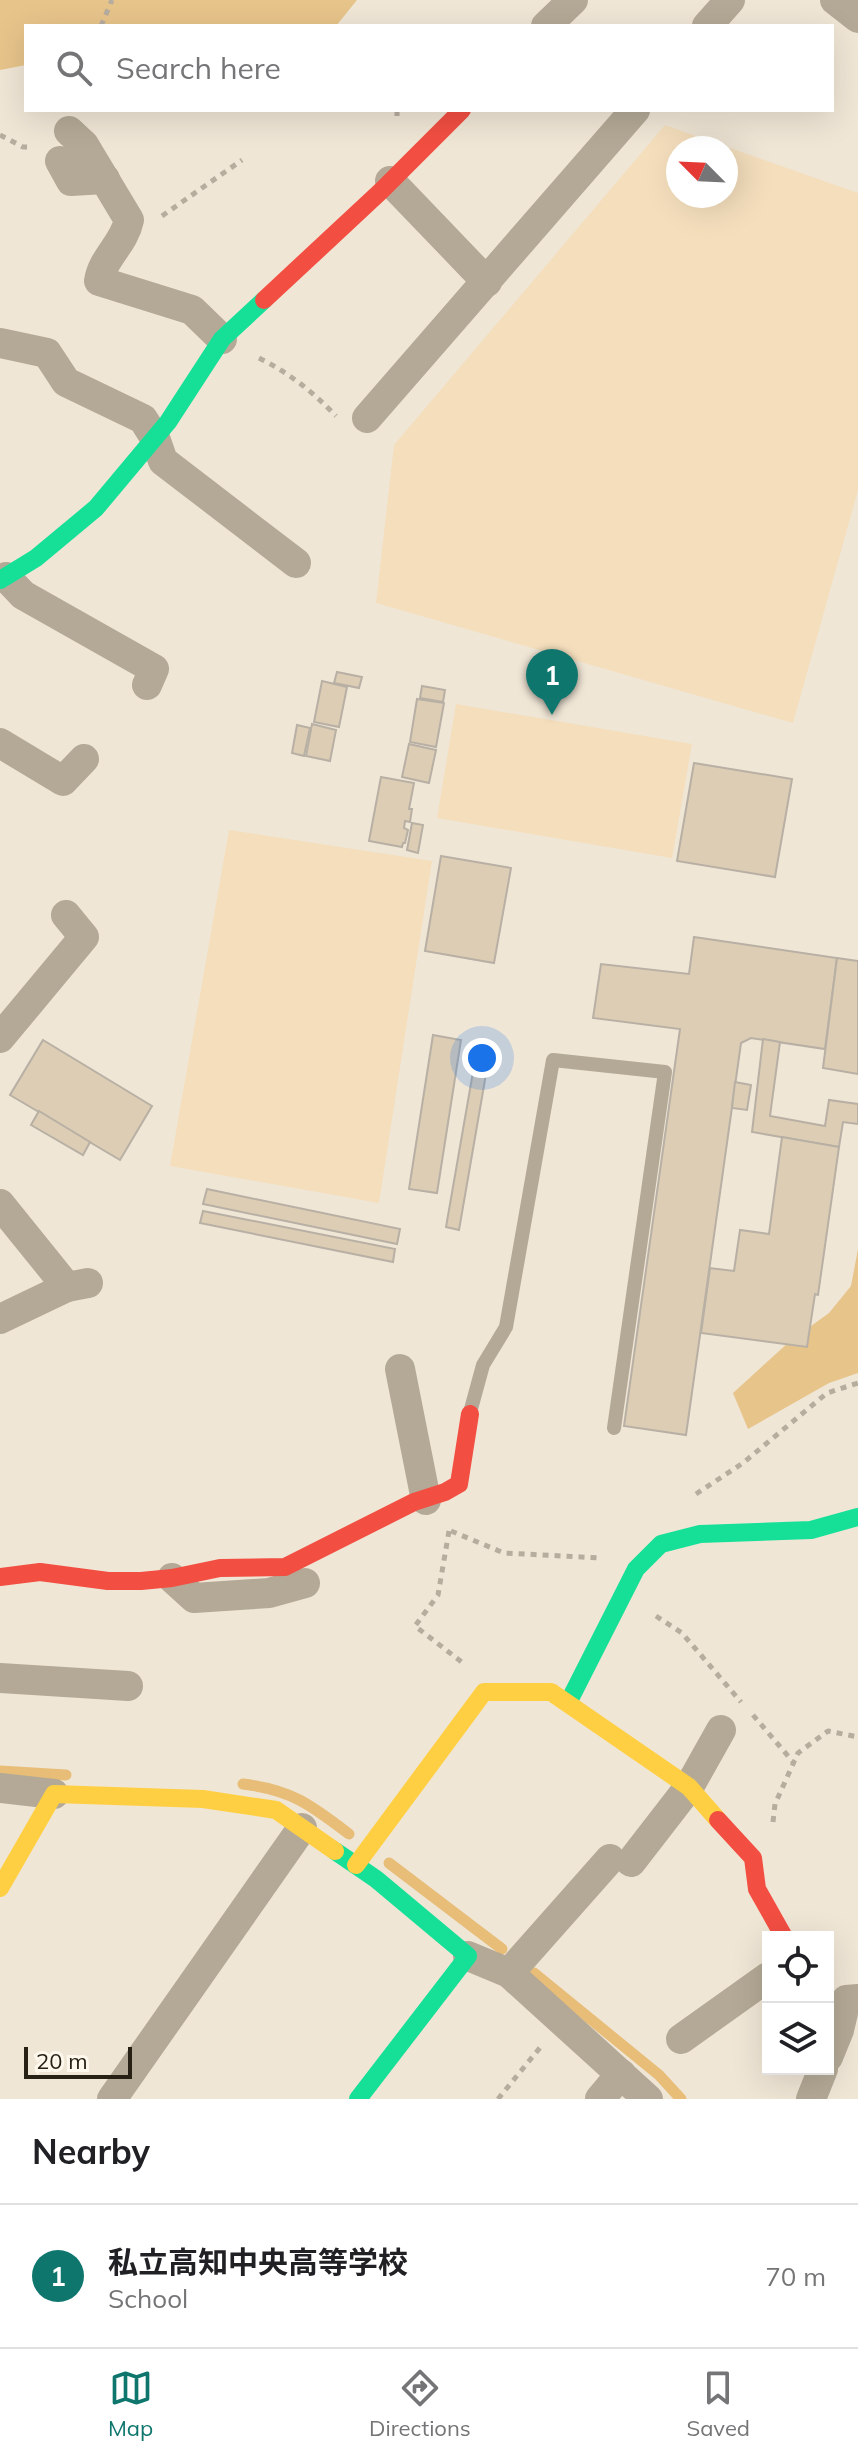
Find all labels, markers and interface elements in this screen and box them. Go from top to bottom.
search box [24,24,834,112]
icon: search [52,46,96,90]
text: Search here [116,49,281,87]
north arrow [666,136,738,208]
pin: 1 [526,649,578,715]
your location [462,1038,502,1078]
map controls [762,1931,834,2075]
button: locate [762,1931,834,2003]
button: layers [762,2003,834,2075]
scale bar [24,2043,132,2079]
text: 20 m [36,2047,87,2075]
text: Nearby [32,2130,150,2173]
text: 私立高知中央高等学校 [108,2243,408,2281]
text: 1 [50,2260,66,2293]
text: 70 m [765,2260,826,2293]
text: School [108,2282,188,2315]
tab: Map [108,2366,153,2442]
tab: Directions [369,2366,471,2442]
tab: Saved [687,2366,750,2442]

